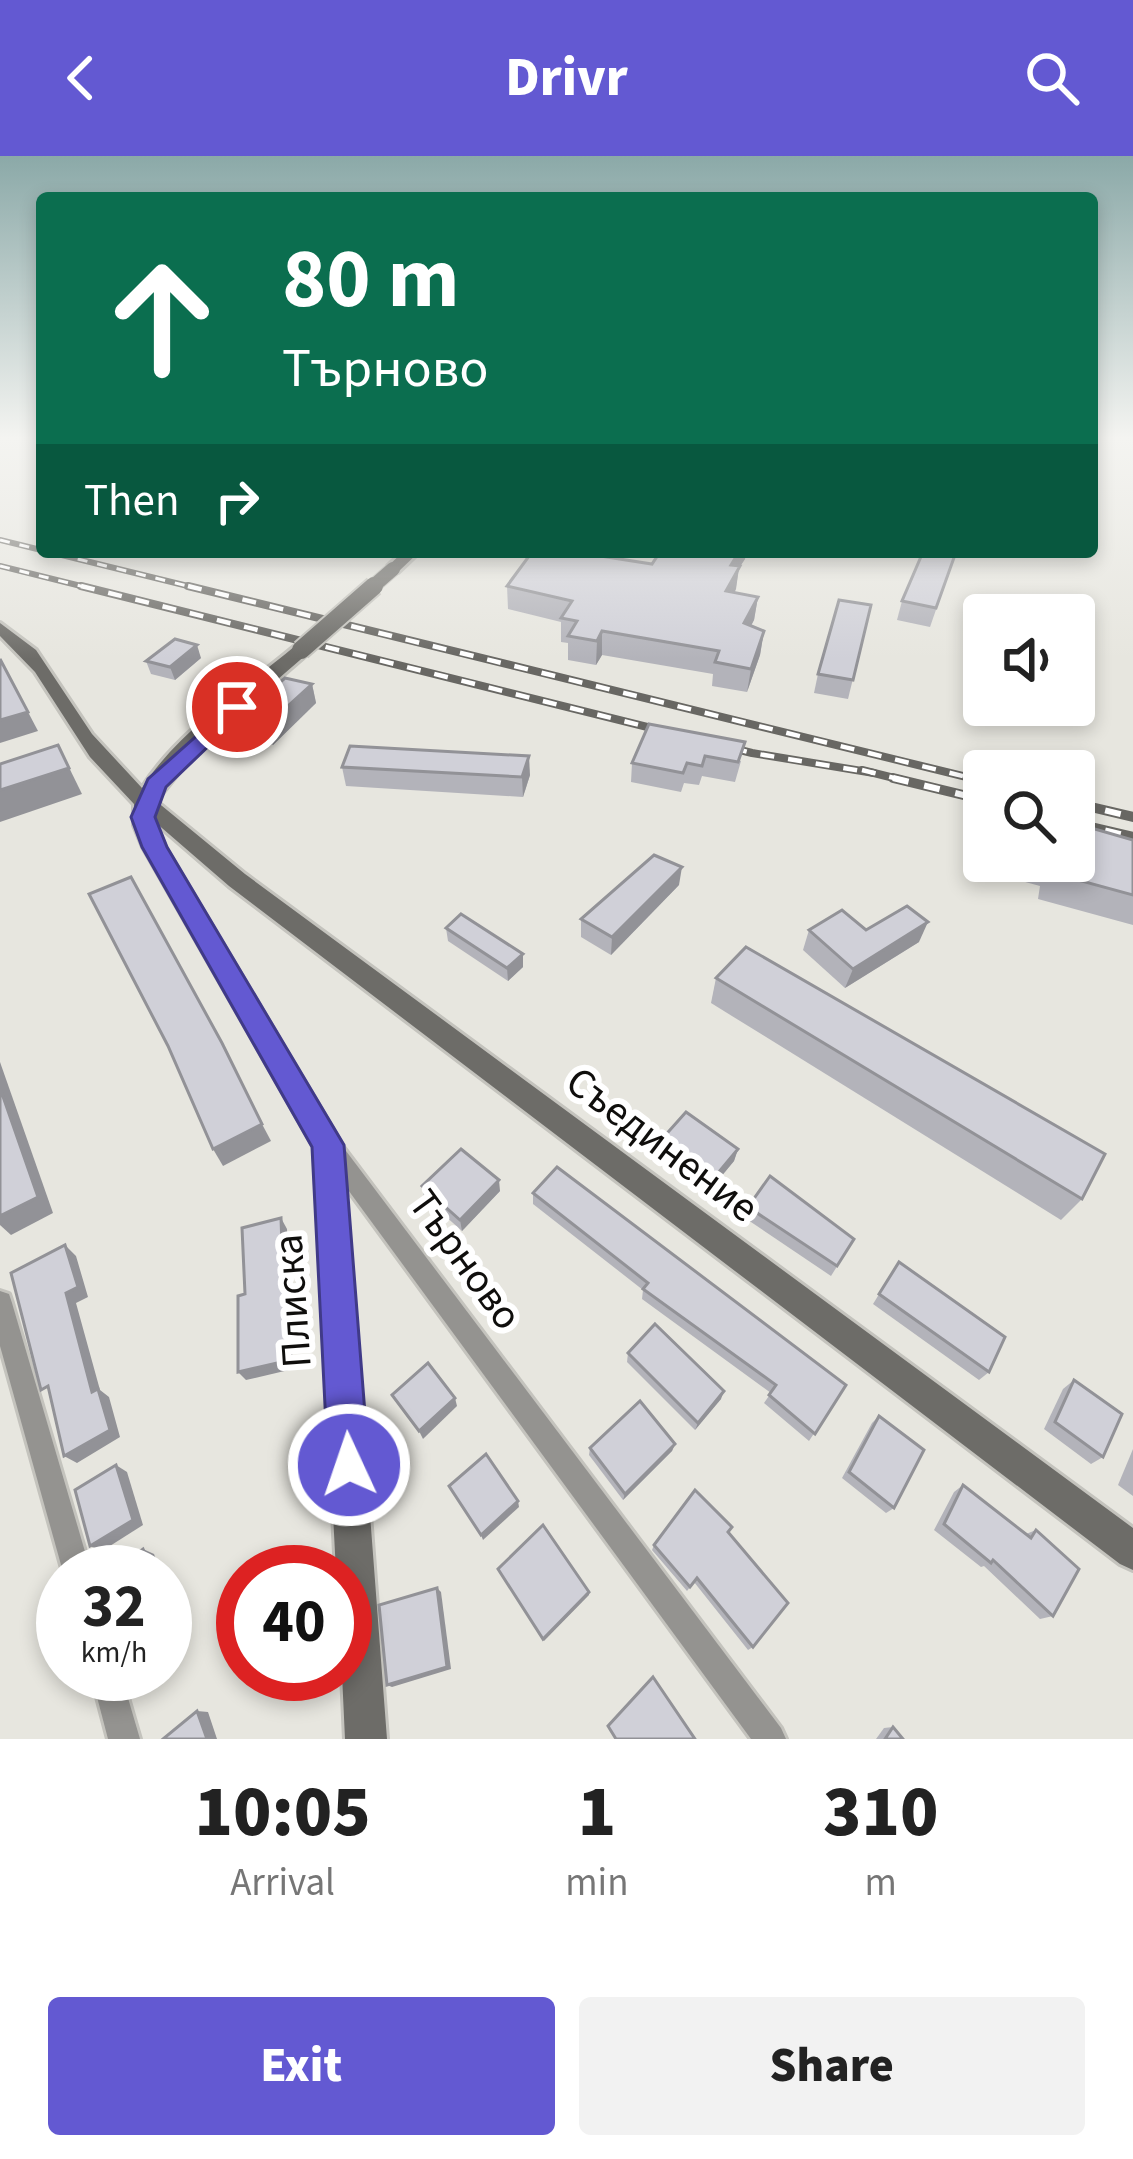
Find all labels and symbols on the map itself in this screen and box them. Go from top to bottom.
pin [186,656,288,758]
street label: Съединение [553,1053,771,1237]
street label: Търново [394,1177,536,1343]
street label: Плиска [258,1232,328,1370]
position arrow [286,1402,412,1528]
speed limit sign: 40 [216,1545,372,1701]

